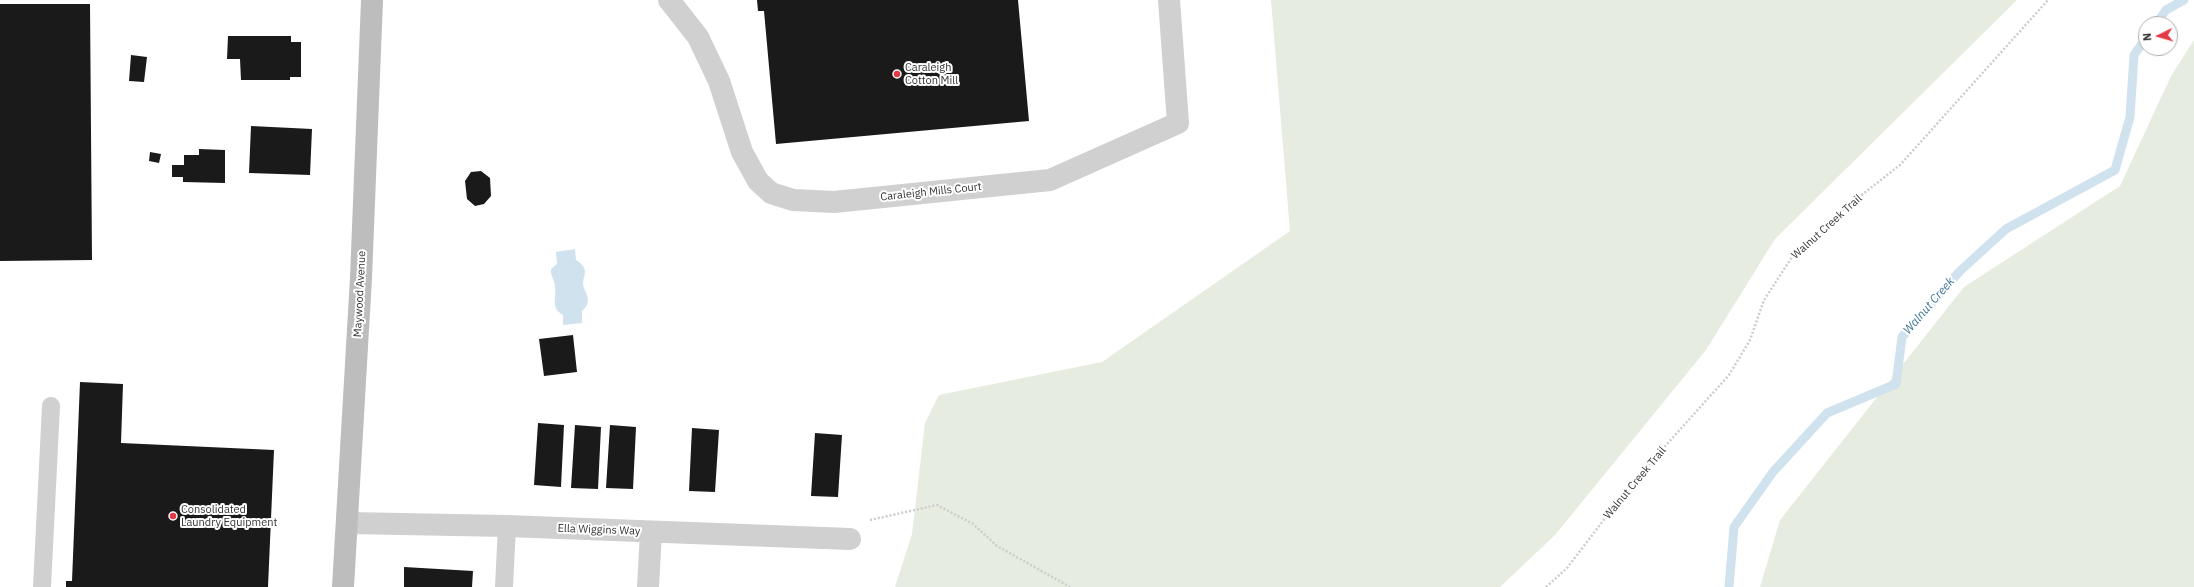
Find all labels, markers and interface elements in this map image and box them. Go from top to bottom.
north arrow [2138,16,2178,56]
text: N [2140,32,2154,42]
place label: Caraleigh Cotton Mill [905,61,958,87]
marker: Caraleigh Cotton Mill [892,69,902,79]
street label: Caraleigh Mills Court [880,180,982,204]
street label: Walnut Creek Trail [1789,192,1865,262]
street label: Maywood Avenue [351,250,369,338]
water label: Walnut Creek [1900,275,1958,337]
street label: Walnut Creek Trail [1601,444,1669,522]
place label: Consolidated Laundry Equipment [181,503,277,529]
marker: Consolidated Laundry Equipment [168,511,178,521]
street label: Ella Wiggins Way [557,522,641,538]

